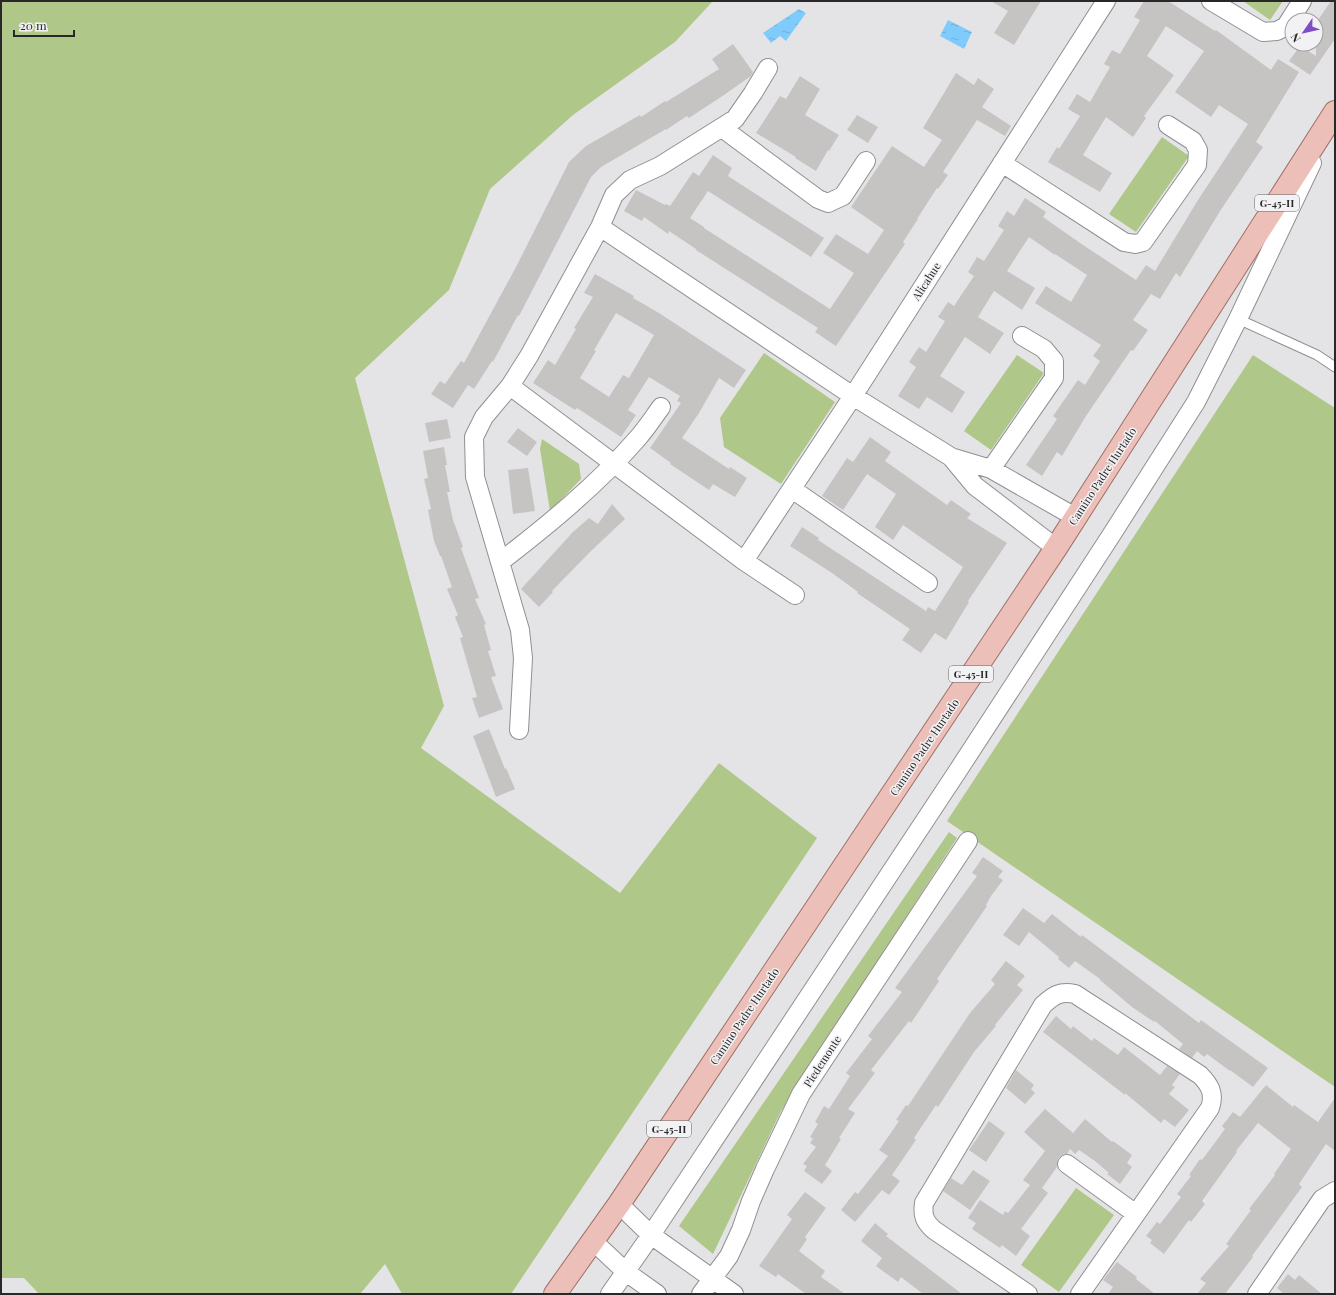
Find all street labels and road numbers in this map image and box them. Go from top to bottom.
road number: G-45-H [1255,195,1299,211]
street label: Alicahue [908,259,944,304]
street label: Camino Padre Hurtado [1065,424,1139,528]
road number: G-45-H [949,666,993,682]
street label: Camino Padre Hurtado [886,696,962,798]
street label: Camino Padre Hurtado [706,965,782,1067]
street label: Piedemonte [800,1032,845,1090]
road number: G-45-H [647,1121,691,1137]

